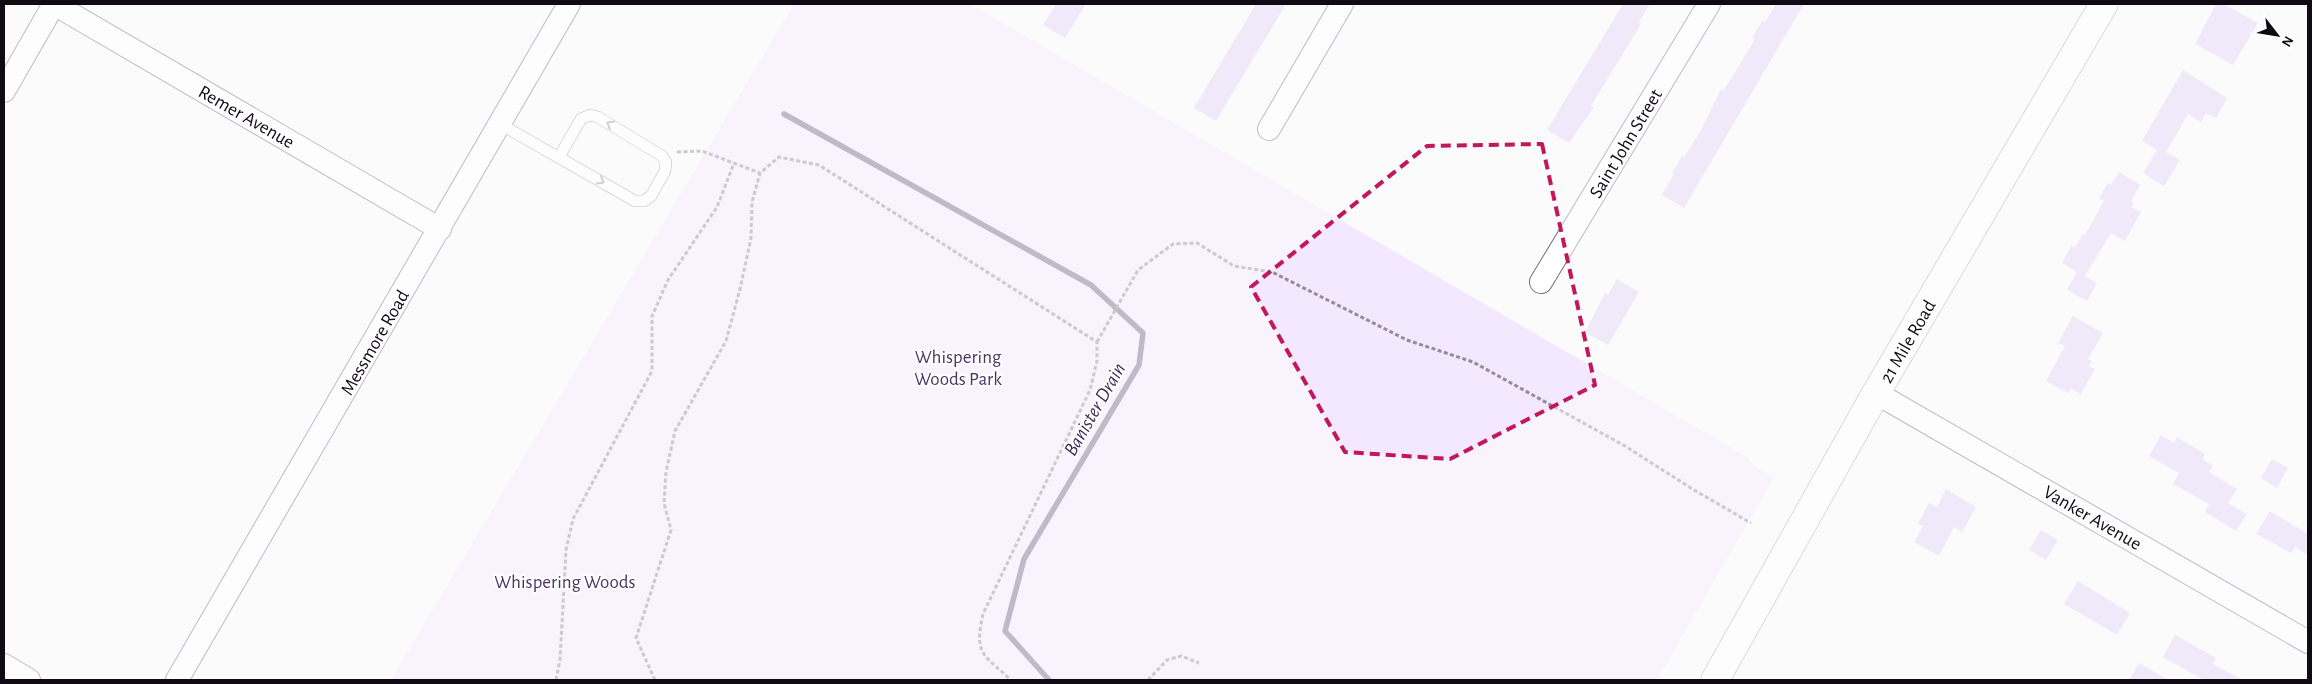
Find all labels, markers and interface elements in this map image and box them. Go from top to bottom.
north arrow [2252,10,2302,60]
text: N [2279,33,2296,49]
street label: Remer Avenue [195,82,297,152]
street label: Saint John Street [1586,86,1666,201]
one-way arrow [606,121,615,131]
one-way arrow [596,175,605,185]
street label: Messmore Road [338,287,413,398]
street label: 21 Mile Road [1877,297,1940,386]
park label: Whispering Woods Park [914,348,1002,389]
water label: Banister Drain [1060,360,1129,459]
street label: Vanker Avenue [2040,483,2145,554]
park label: Whispering Woods [494,573,636,592]

